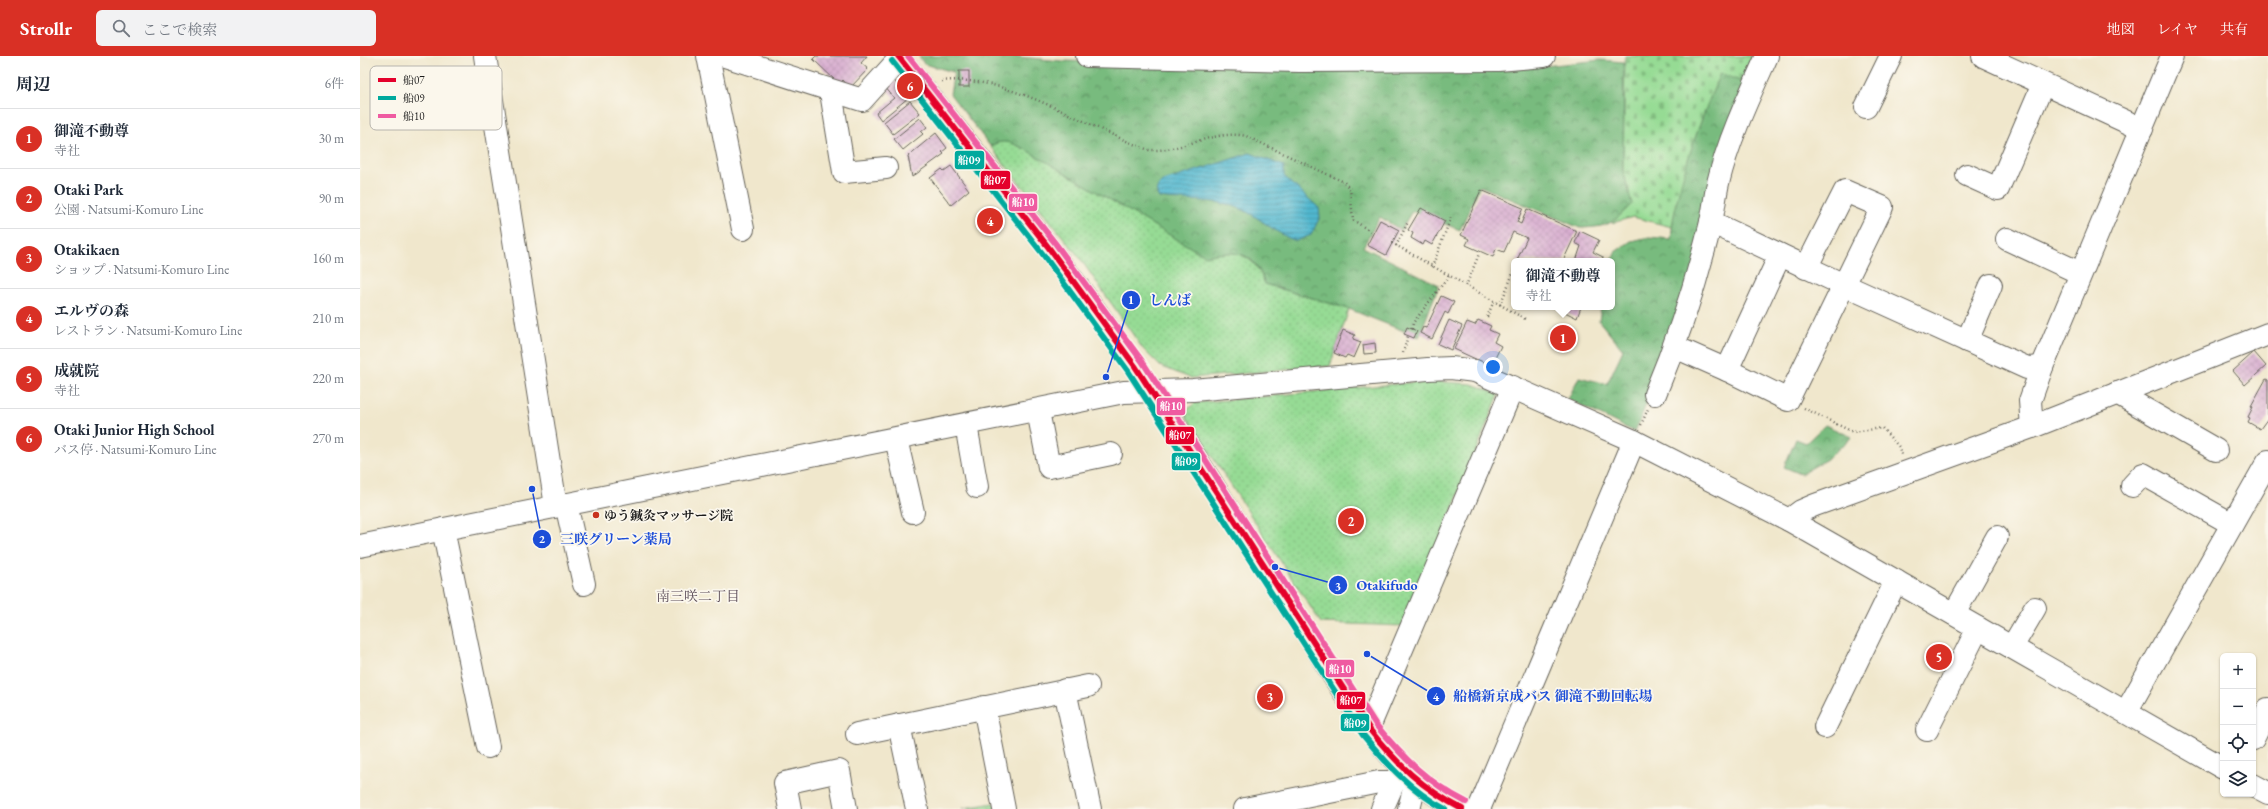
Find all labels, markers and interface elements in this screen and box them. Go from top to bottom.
search box [96,10,376,46]
text: Strollr [20,16,72,41]
icon: search [110,17,132,39]
text: ここで検索 [142,20,217,39]
text: 地図 [2107,20,2135,38]
text: レイヤ [2157,20,2198,38]
text: 共有 [2220,20,2248,38]
legend [370,66,502,130]
pin: 6 [897,71,923,101]
text: 周辺 [16,73,50,95]
text: 船07 [403,73,425,87]
text: 6件 [325,75,344,92]
text: 船09 [403,91,425,105]
text: 船10 [403,109,425,123]
text: 御滝不動尊 [54,121,129,140]
text: 1 [26,130,32,147]
text: 30 m [319,130,344,147]
text: 寺社 [54,142,80,159]
line badge: 船09 [954,150,985,170]
text: 船09 [958,153,980,167]
line badge: 船07 [980,170,1011,190]
text: 船07 [984,173,1006,187]
text: Otaki Park [54,180,123,199]
text: 2 [26,190,32,207]
text: 90 m [319,190,344,207]
line badge: 船10 [1008,193,1038,212]
text: 船10 [1012,195,1034,209]
text: 公園 · Natsumi-Komuro Line [54,201,204,218]
pin: 4 [977,206,1003,236]
text: Otakikaen [54,240,120,259]
text: 3 [26,250,32,267]
text: 160 m [313,250,344,267]
popup [1511,258,1615,310]
text: ショップ · Natsumi-Komuro Line [54,261,229,278]
text: 御滝不動尊 [1525,266,1601,285]
callout: しんば [1121,287,1199,313]
text: 寺社 [1525,287,1552,304]
text: しんば [1149,291,1191,309]
text: 1 [1128,292,1134,308]
text: エルヴの森 [54,301,129,320]
text: 4 [26,310,32,327]
text: 210 m [313,310,344,327]
text: レストラン · Natsumi-Komuro Line [54,322,242,339]
pin: 1 [1550,323,1576,353]
your location [1483,357,1503,377]
text: 成就院 [54,361,99,380]
text: 5 [26,370,32,387]
text: 220 m [313,370,344,387]
text: 寺社 [54,382,80,399]
line badge: 船10 [1156,397,1186,416]
text: 船10 [1160,399,1182,413]
text: Otaki Junior High School [54,420,214,439]
line badge: 船07 [1165,426,1195,445]
text: 船07 [1169,428,1191,442]
text: 6 [26,430,32,447]
text: 270 m [313,430,344,447]
text: バス停 · Natsumi-Komuro Line [54,441,217,458]
line badge: 船09 [1171,452,1201,471]
text: 船09 [1175,454,1197,468]
pin: 2 [1338,506,1364,536]
place label: ゆう鍼灸マッサージ院 [604,507,733,524]
marker: ゆう鍼灸マッサージ院 [591,510,601,520]
callout: 三咲グリーン薬局 [532,526,680,552]
text: 三咲グリーン薬局 [560,530,672,548]
text: 2 [539,531,546,547]
callout: Otakifudo [1328,572,1425,598]
text: Otakifudo [1356,576,1418,594]
text: 3 [1335,578,1341,594]
district label: 南三咲二丁目 [656,587,740,605]
pin: 5 [1926,642,1952,672]
map controls [2220,653,2256,797]
button: + [2220,653,2256,689]
line badge: 船10 [1325,659,1355,678]
text: 船10 [1329,662,1351,676]
pin: 3 [1257,682,1283,712]
callout: 船橋新京成バス 御滝不動回転場 [1426,683,1661,709]
text: 船橋新京成バス 御滝不動回転場 [1453,687,1653,705]
text: 4 [1433,689,1440,705]
button: − [2220,689,2256,725]
line badge: 船07 [1336,691,1366,710]
text: 船07 [1340,693,1362,707]
line badge: 船09 [1340,713,1370,732]
text: 船09 [1344,716,1366,730]
button: locate [2220,725,2256,761]
button: layers [2220,761,2256,797]

